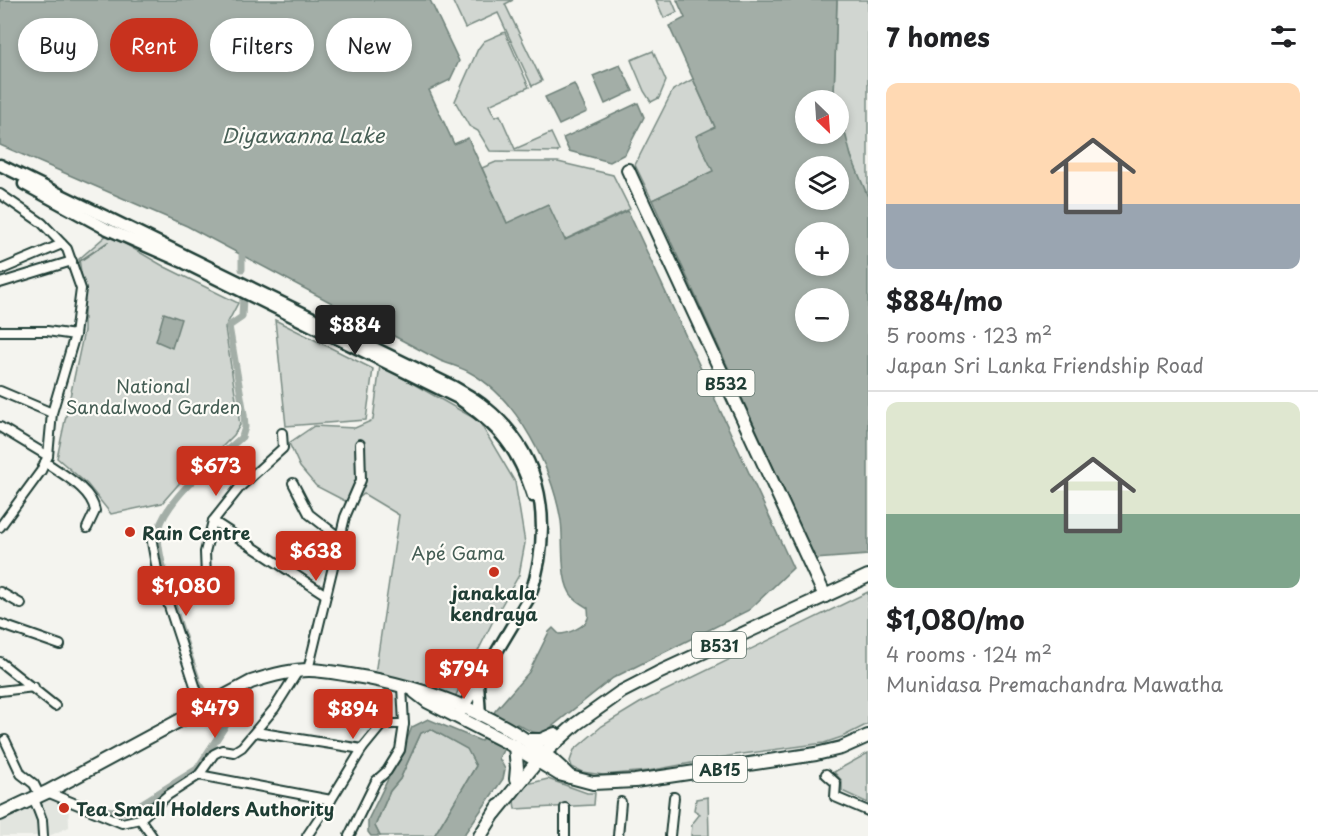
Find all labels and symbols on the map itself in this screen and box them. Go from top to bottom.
north arrow [795,90,849,144]
water label: Diyawanna Lake [222,120,386,150]
pin: $884 [319,305,391,356]
road number: B532 [698,370,754,396]
park label: National Sandalwood Garden [66,372,240,420]
pin: $673 [180,446,252,497]
place label: Rain Centre [142,519,250,546]
marker: Rain Centre [123,525,137,539]
pin: $638 [280,531,352,582]
park label: Apé Gama [411,539,505,566]
marker: janakala kendraya [487,565,501,579]
pin: $1,080 [137,566,235,617]
place label: janakala kendraya [448,579,538,627]
road number: B531 [692,632,746,658]
pin: $794 [428,649,500,700]
pin: $479 [179,688,251,739]
pin: $894 [317,689,389,740]
road number: AB15 [693,756,747,782]
place label: Tea Small Holders Authority [76,795,334,822]
marker: Tea Small Holders Authority [57,801,71,815]

